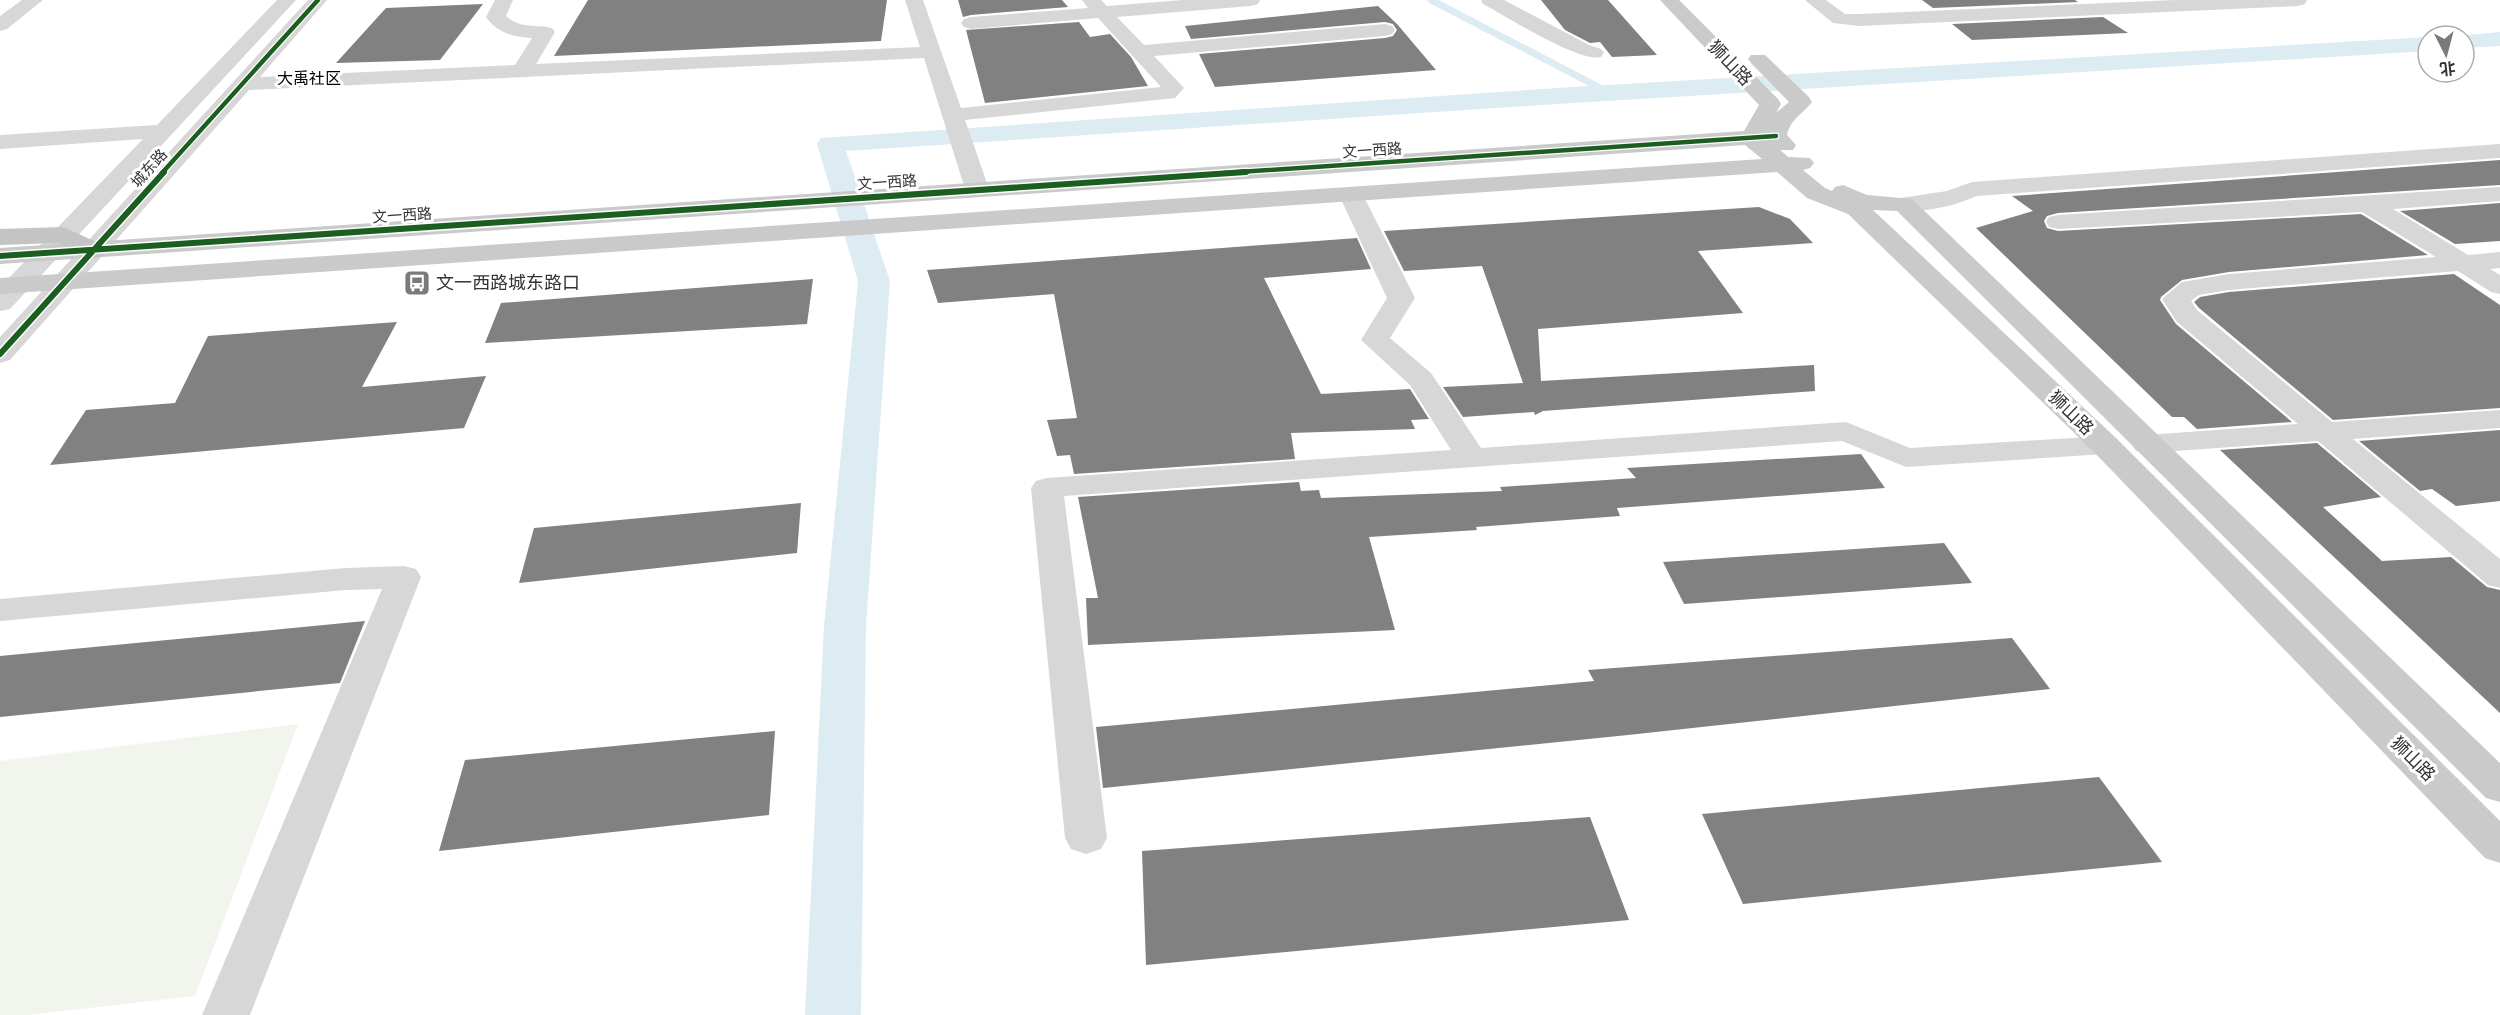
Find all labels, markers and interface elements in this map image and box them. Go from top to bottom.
north arrow [2416,24,2476,84]
street label: 狮山路 [1704,37,1756,89]
text: 北 [2439,59,2456,78]
district label: 大禹社区 [277,70,341,87]
street label: 文一西路 [1341,139,1403,161]
street label: 城东路 [128,146,170,190]
street label: 文一西路 [856,171,918,193]
street label: 文一西路 [371,204,433,226]
bus stop icon: 文一西路城东路口 [402,268,432,298]
place label: 文一西路城东路口 [436,273,580,293]
street label: 狮山路 [2045,387,2097,439]
street label: 狮山路 [2387,733,2439,785]

